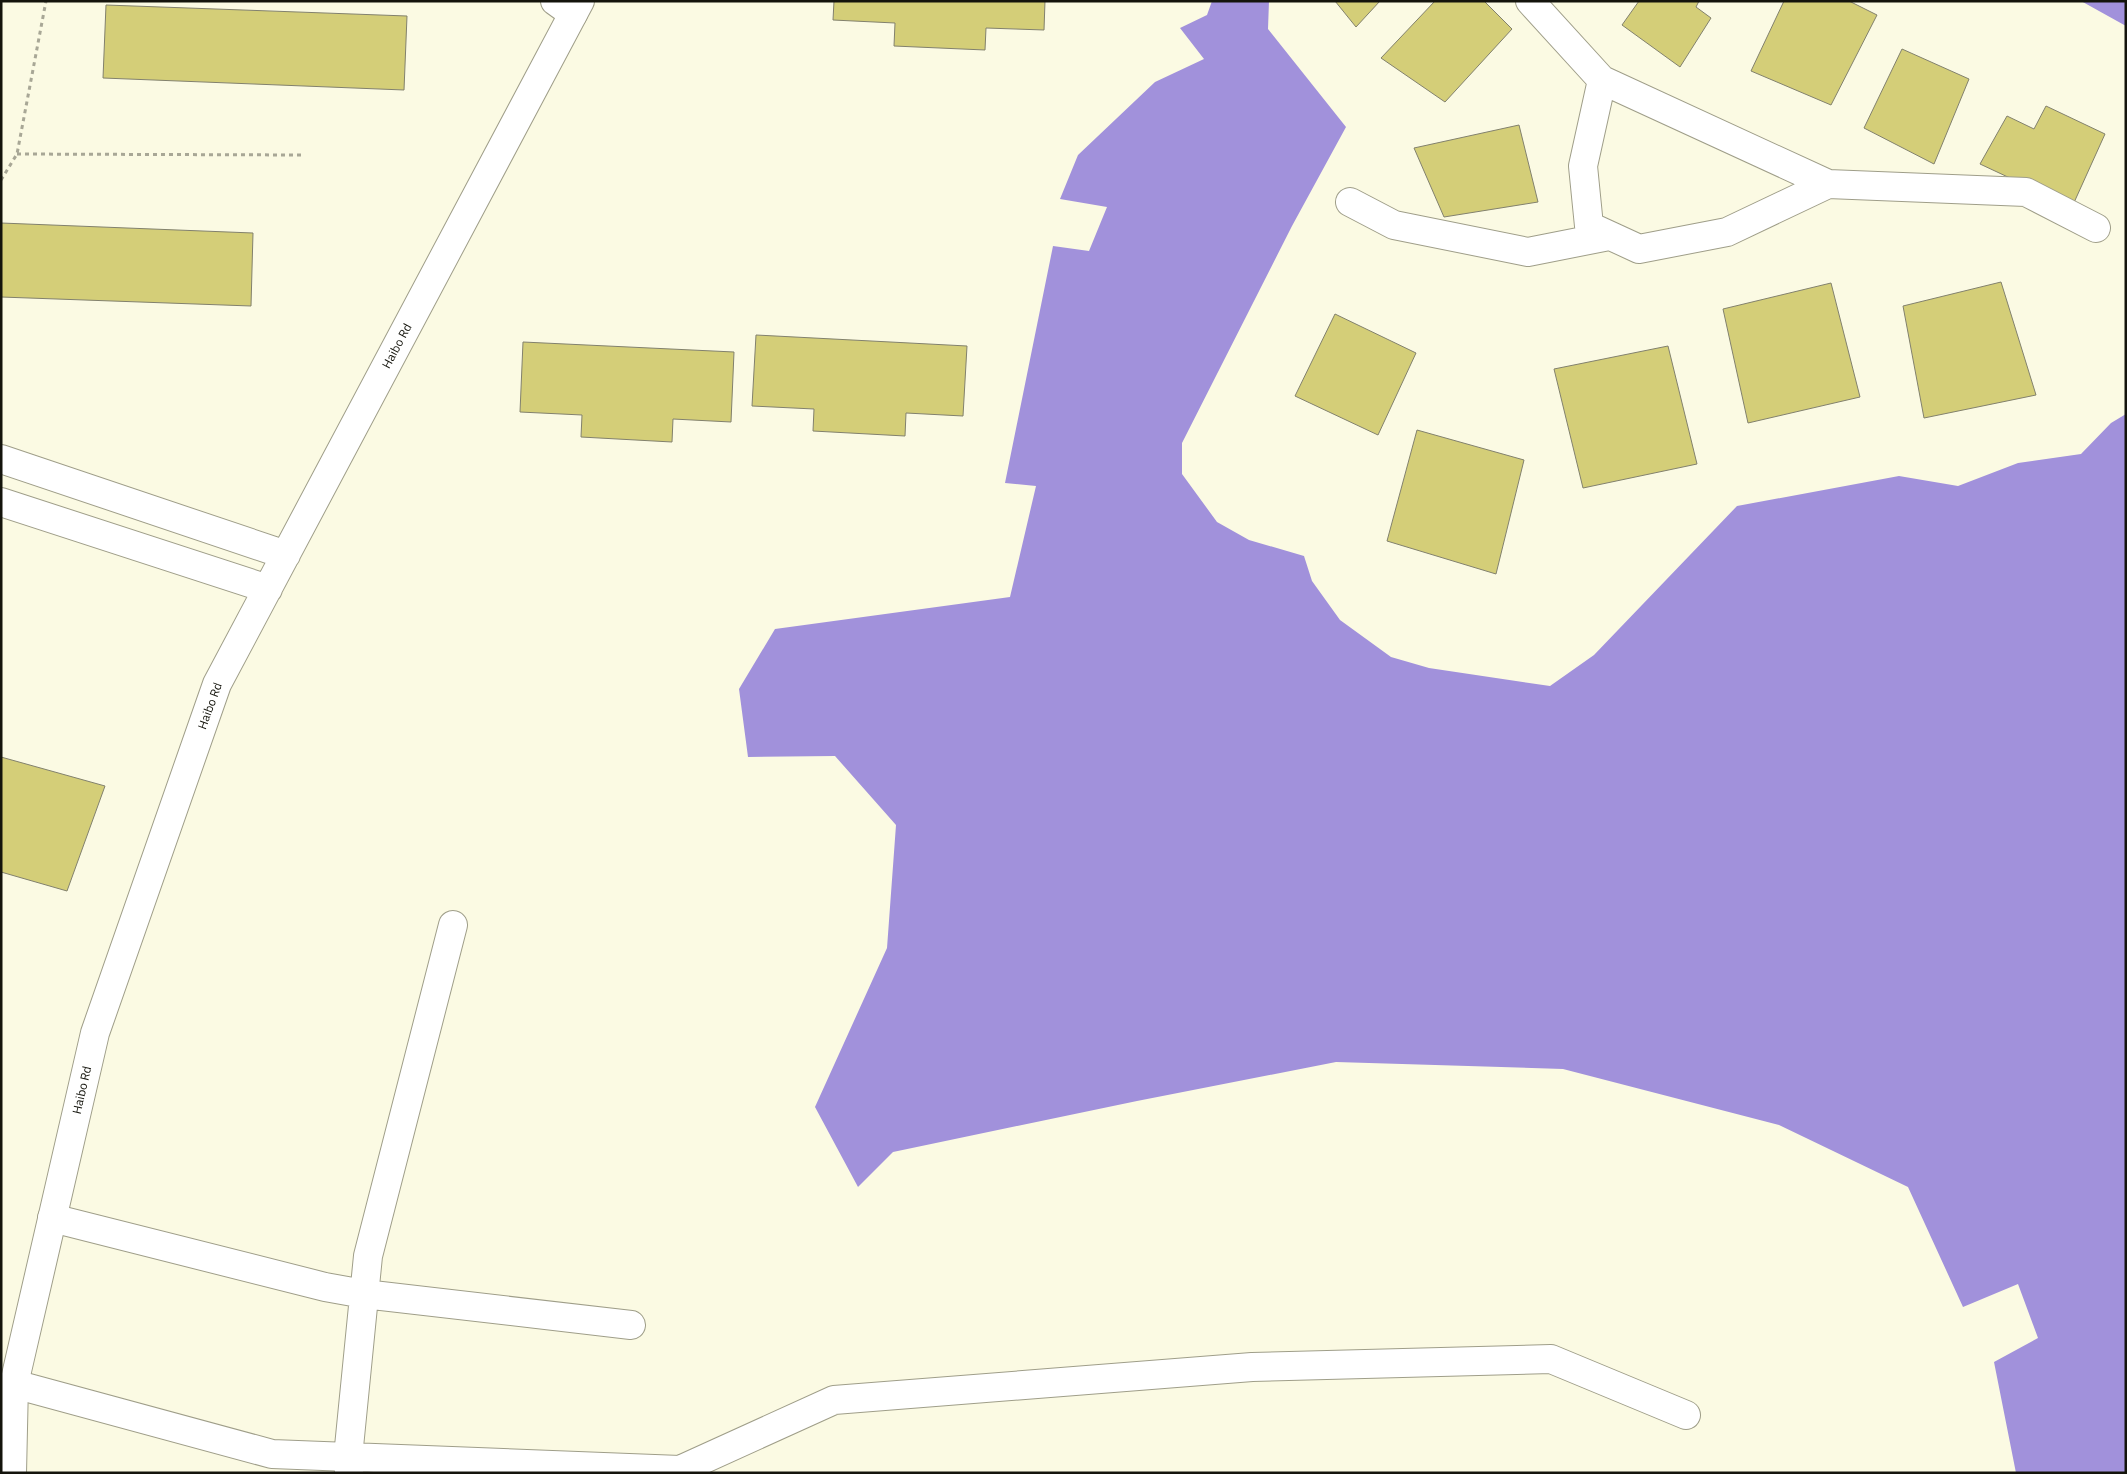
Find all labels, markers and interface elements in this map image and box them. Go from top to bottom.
street label: Haibo Rd [378,321,415,371]
street label: Haibo Rd [194,680,225,731]
street label: Haibo Rd [69,1064,94,1115]

